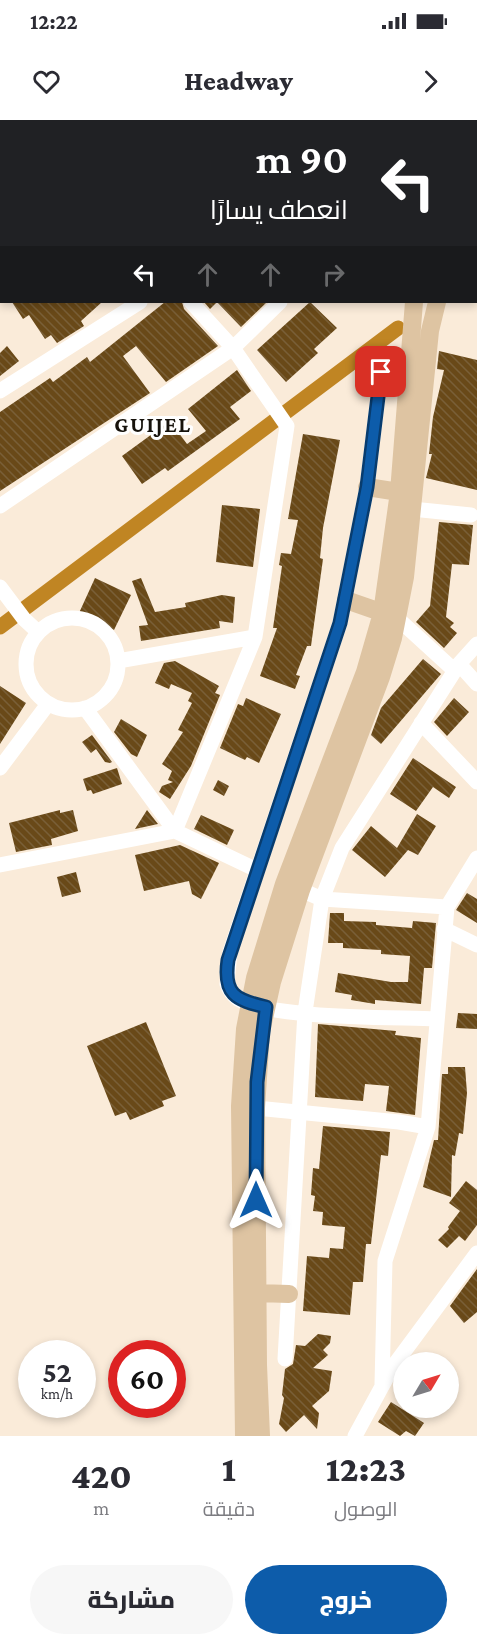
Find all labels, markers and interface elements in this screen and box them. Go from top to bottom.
text: 12:22 [30,9,78,34]
icon: heart [30,65,63,98]
icon: forward [414,65,447,98]
text: Headway [184,66,293,96]
text: 90 m [256,135,348,182]
icon: left [369,144,447,222]
text: انعطف يسارًا [210,195,348,225]
icon: left [128,258,161,291]
icon: ahead [191,258,224,291]
icon: ahead [254,258,287,291]
icon: right [317,258,350,291]
pin [355,346,406,397]
icon: arrive [364,355,397,388]
district label: GUIJEL [114,412,192,437]
position arrow [224,1168,288,1232]
speed limit sign: 60 [108,1340,186,1418]
north arrow [393,1352,459,1418]
map controls [393,1352,459,1418]
text: 52 [42,1355,72,1388]
text: km/h [41,1386,73,1402]
text: 1 [222,1449,236,1489]
text: 12:23 [326,1449,406,1489]
text: 420 [71,1456,132,1496]
text: m [93,1497,109,1519]
text: دقيقة [203,1498,255,1520]
text: الوصول [334,1498,398,1520]
button: مشاركة [30,1565,233,1634]
button: خروج [245,1565,447,1634]

